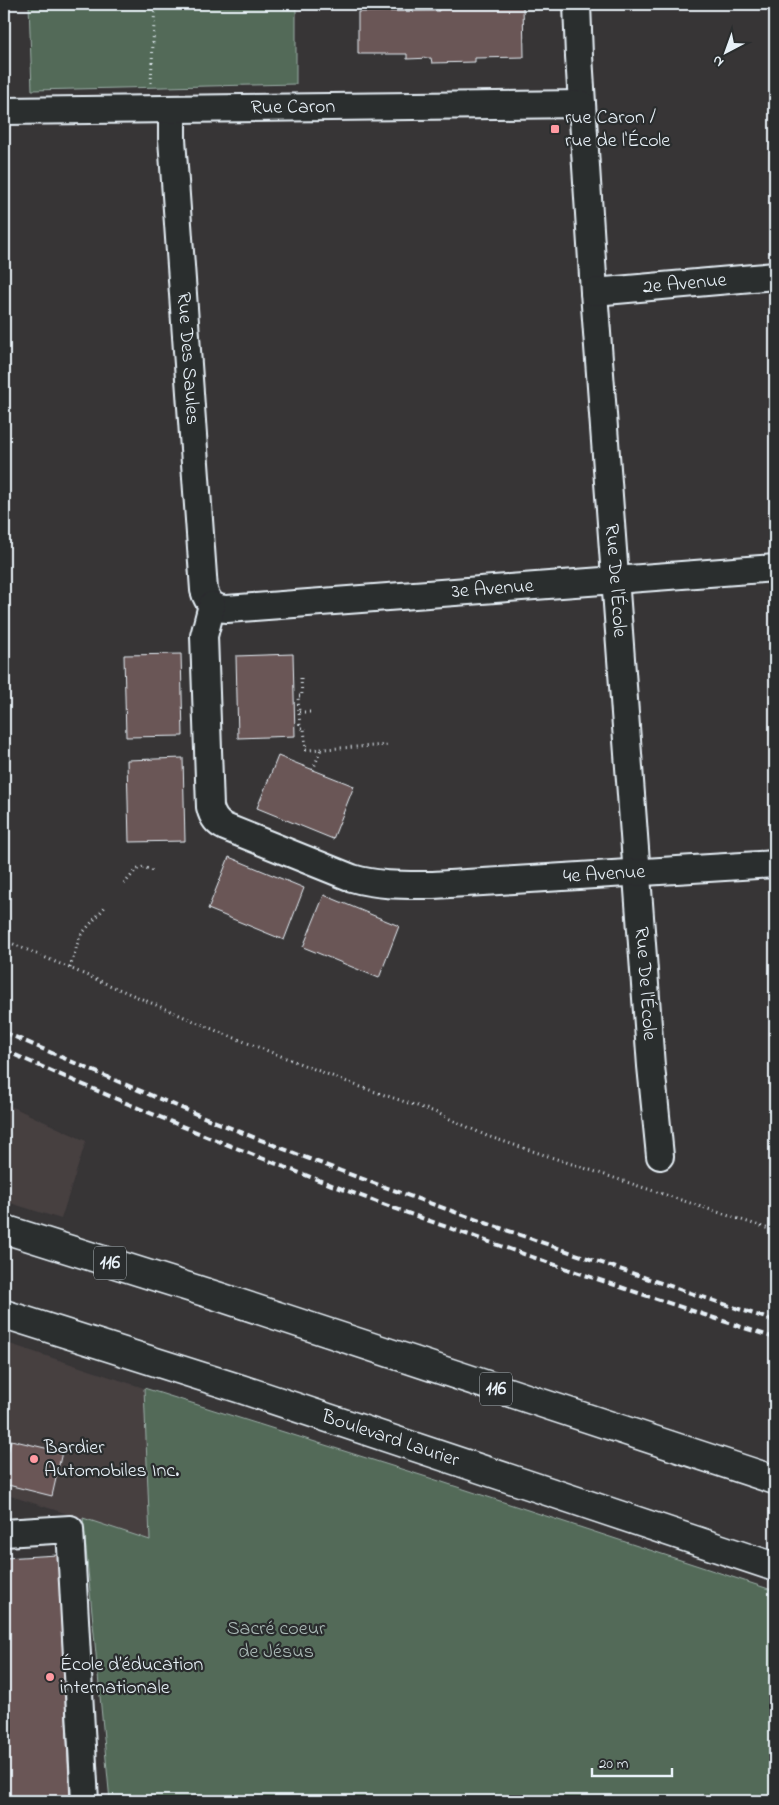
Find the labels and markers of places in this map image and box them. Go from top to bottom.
place label: rue Caron / rue de l'École [565,104,670,156]
marker: rue Caron / rue de l'École [549,123,561,135]
place label: Bardier Automobiles Inc. [43,1434,179,1486]
marker: Bardier Automobiles Inc. [28,1453,40,1465]
place label: École d’éducation internationale [60,1651,203,1703]
marker: École d’éducation internationale [44,1671,56,1683]

